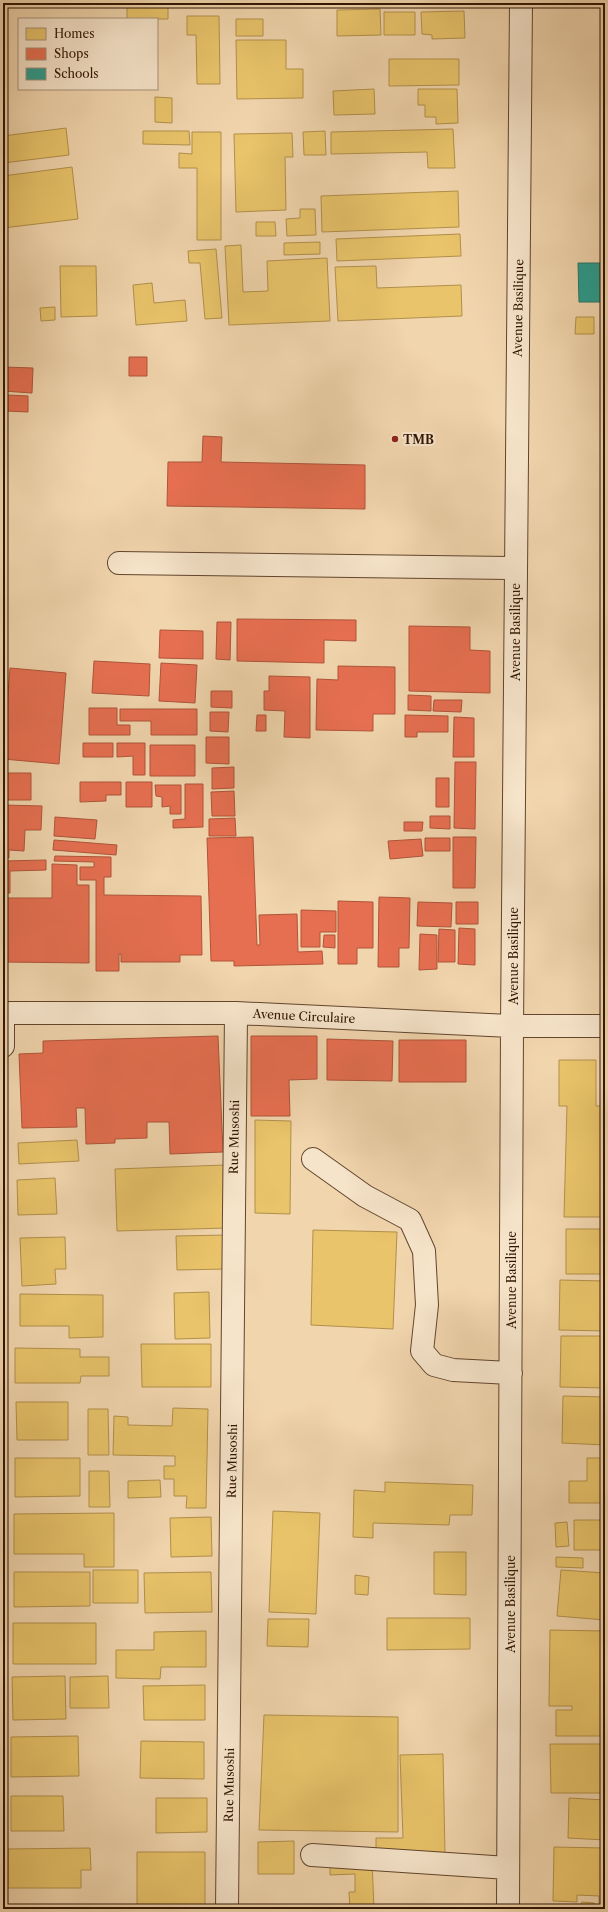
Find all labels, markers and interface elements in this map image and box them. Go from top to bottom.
legend [18,18,158,90]
text: Homes [54,26,94,41]
text: Shops [54,46,89,61]
text: Schools [54,66,99,81]
street label: Avenue Basilique [510,259,526,358]
place label: TMB [403,432,434,447]
marker: TMB [390,434,400,444]
street label: Avenue Basilique [508,583,523,682]
street label: Avenue Basilique [506,907,521,1006]
street label: Avenue Circulaire [251,1006,356,1026]
street label: Rue Musoshi [226,1099,242,1174]
street label: Avenue Basilique [504,1231,519,1330]
street label: Rue Musoshi [224,1423,240,1498]
street label: Avenue Basilique [503,1555,518,1654]
street label: Rue Musoshi [221,1747,237,1822]

